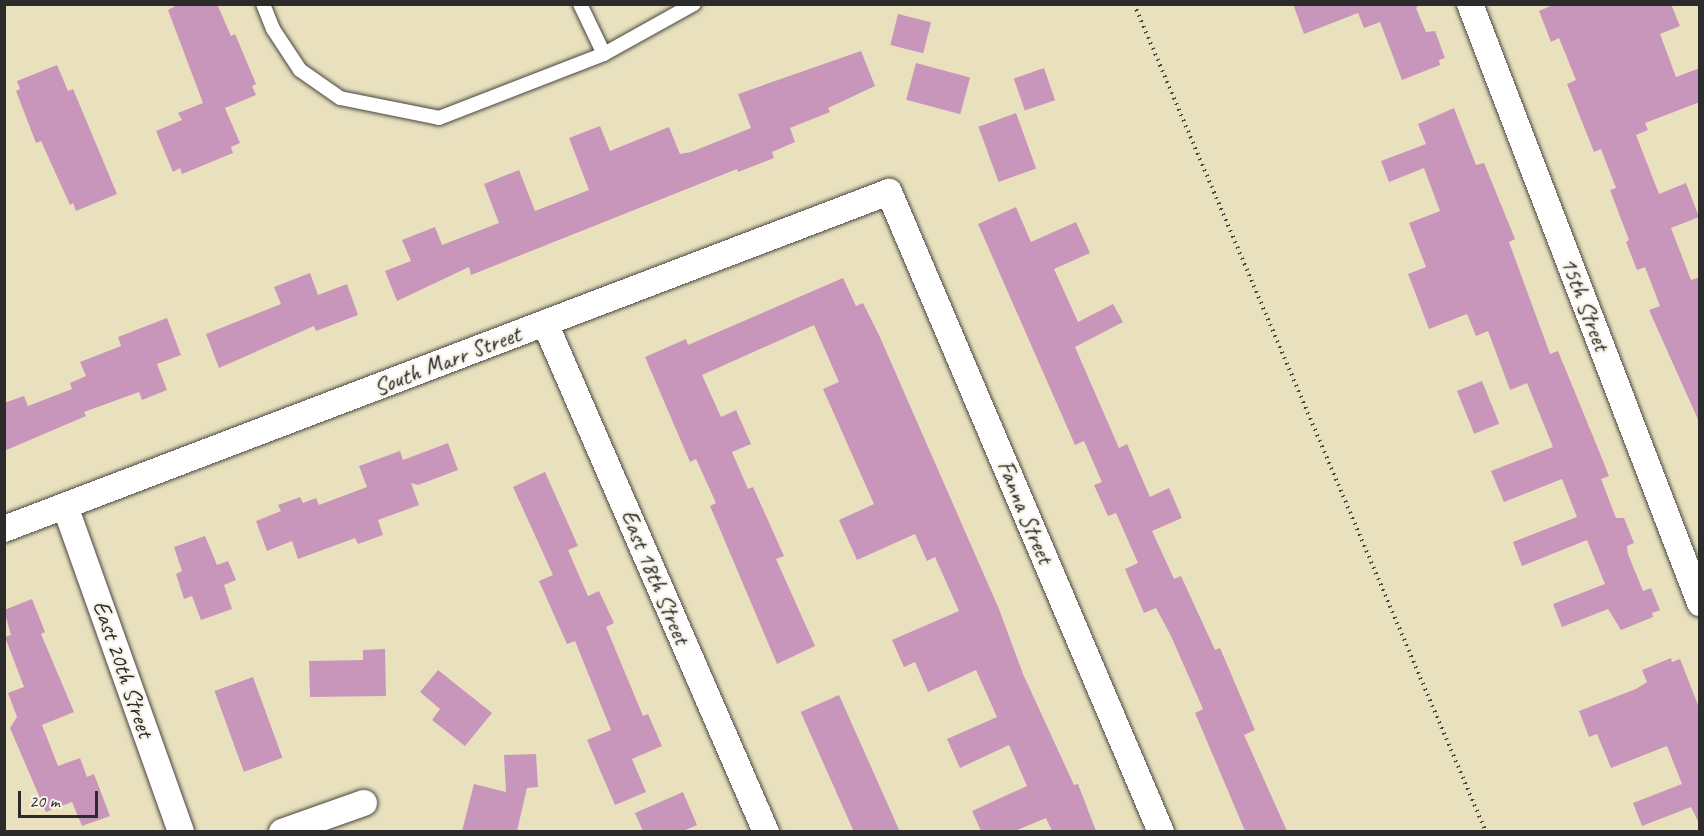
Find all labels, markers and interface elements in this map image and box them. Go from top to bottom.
street label: 15th Street [1554,253,1616,355]
street label: South Marr Street [369,320,525,402]
street label: Fanna Street [990,456,1060,568]
street label: East 18th Street [614,505,696,649]
street label: East 20th Street [86,596,160,742]
scale bar [21,779,100,817]
text: 20 m [29,790,60,812]

